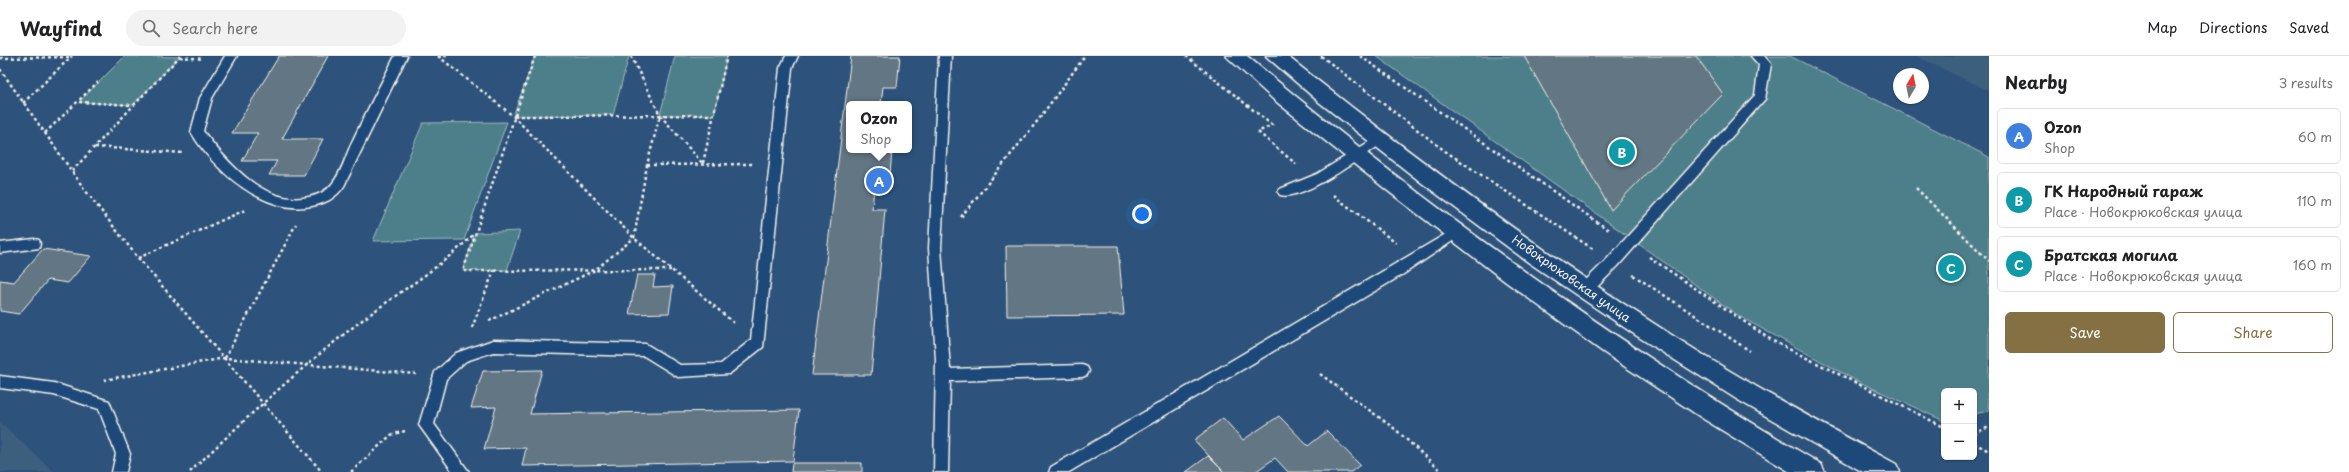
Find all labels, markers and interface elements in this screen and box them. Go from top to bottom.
search box [126,10,406,46]
text: Wayfind [20,14,102,42]
text: Search here [172,16,258,39]
icon: search [140,17,162,39]
text: Map [2147,17,2177,38]
text: Directions [2199,17,2267,38]
text: Saved [2289,17,2329,38]
north arrow [1893,68,1929,104]
text: Nearby [2005,69,2067,95]
text: 3 results [2279,73,2333,92]
popup [846,101,912,153]
text: Ozon [860,106,898,129]
text: Ozon [2044,115,2082,138]
text: A [2014,127,2024,146]
text: 60 m [2298,127,2332,146]
text: Shop [860,129,891,148]
pin: B [1609,137,1635,167]
text: Shop [2044,138,2075,157]
pin: A [866,166,892,196]
text: ГК Народный гараж [2044,179,2203,202]
text: B [2015,191,2023,210]
text: 110 m [2297,191,2332,210]
text: Place · Новокрюковская улица [2044,202,2242,221]
your location [1132,204,1152,224]
street label: Новокрюковская улица [1509,230,1635,326]
text: Братская могила [2044,243,2178,266]
pin: C [1938,253,1964,283]
text: C [2014,255,2024,274]
text: 160 m [2293,255,2332,274]
text: Place · Новокрюковская улица [2044,266,2242,285]
button: Save [2005,312,2165,353]
button: Share [2173,312,2333,353]
map controls [1941,388,1977,460]
button: + [1941,388,1977,424]
button: − [1941,424,1977,460]

